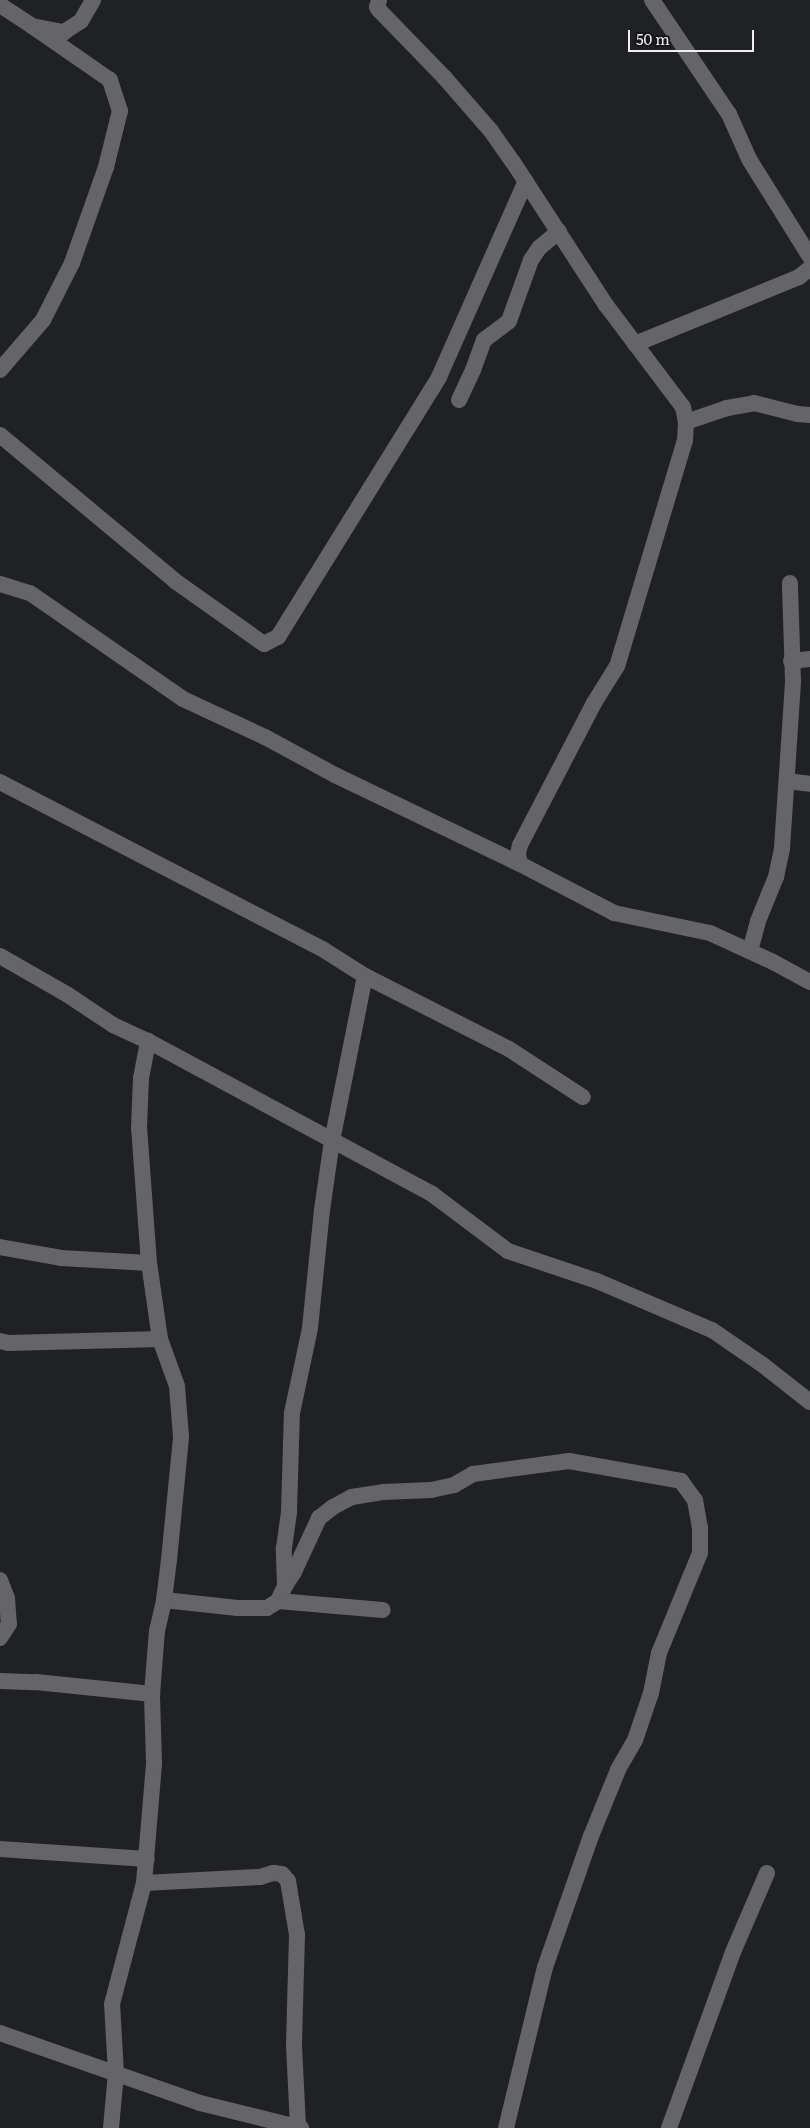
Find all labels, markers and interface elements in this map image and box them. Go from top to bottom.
scale bar [630,20,756,52]
text: 50 m [636,27,670,50]

